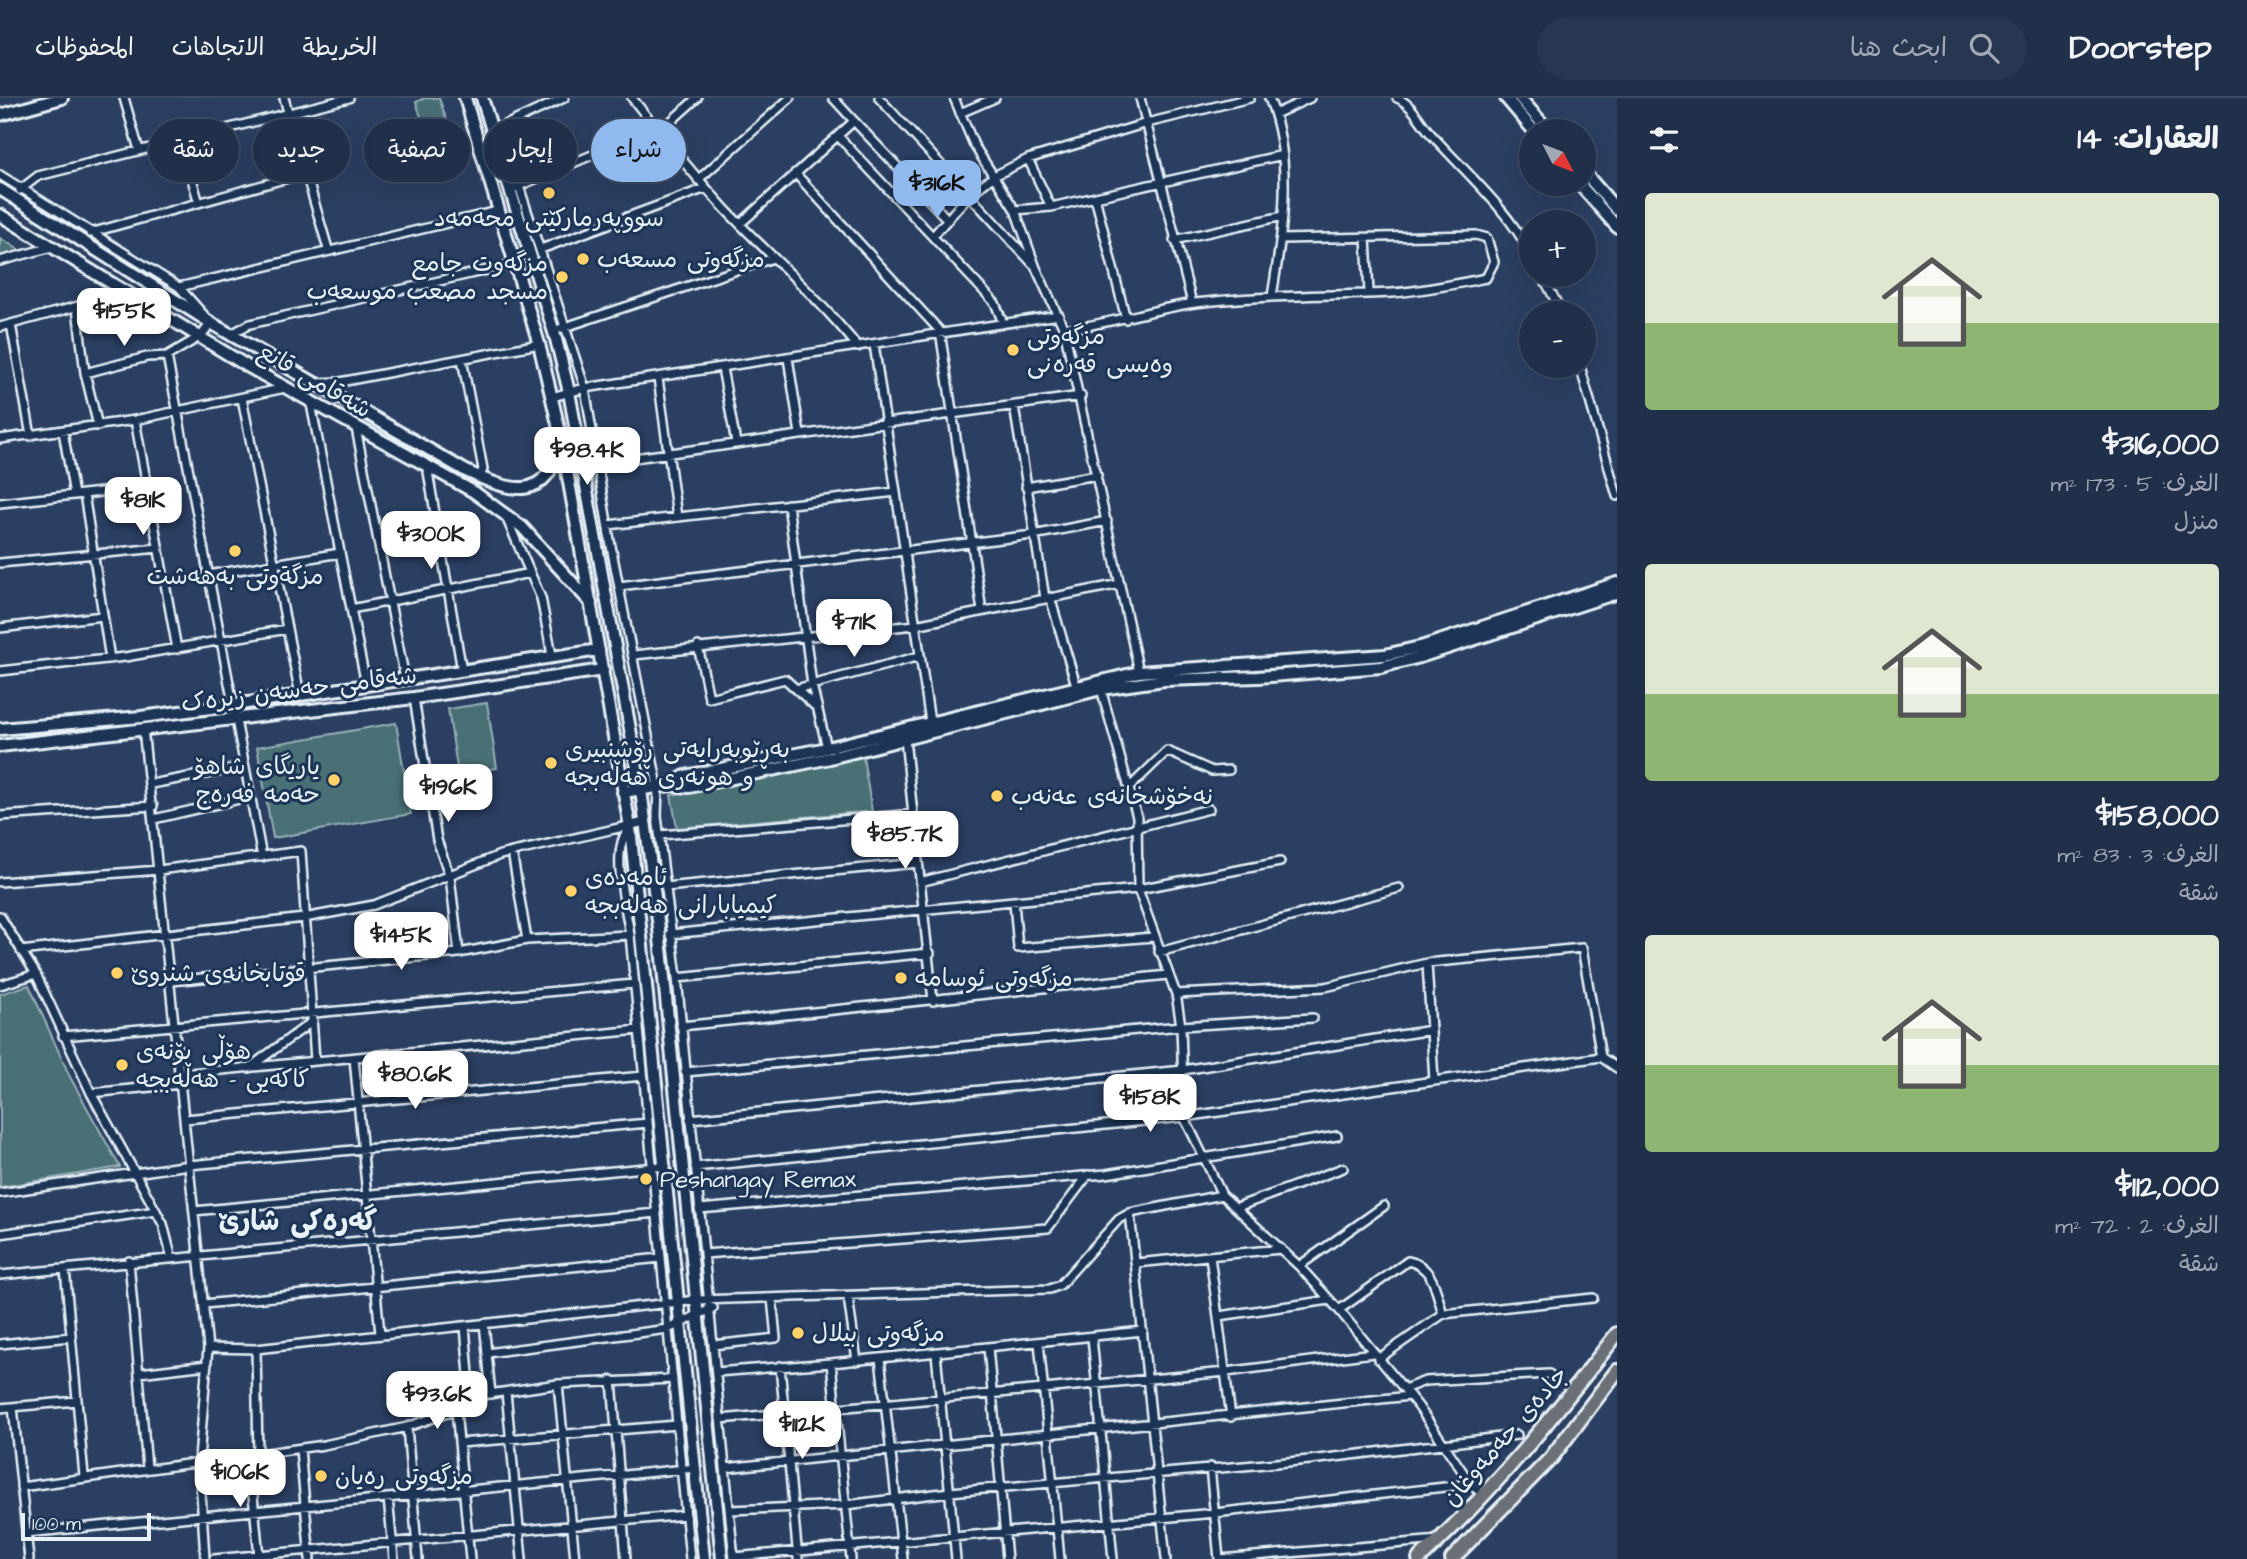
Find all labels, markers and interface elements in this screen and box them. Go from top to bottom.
search box [1537,17,2027,80]
text: Doorstep [2069,25,2212,71]
icon: search [1965,29,2003,67]
text: ابحث هنا [1850,30,1947,66]
text: المحفوظات [35,31,134,65]
text: الاتجاهات [172,31,265,65]
text: الخريطة [303,31,377,65]
text: العقارات: 14 [2077,118,2219,160]
chip: شقة [149,119,239,182]
chip: جديد [253,119,350,182]
chip: تصفية [364,119,470,182]
chip: إيجار [484,119,577,182]
chip: شراء [591,119,686,182]
north arrow [1519,119,1596,196]
map controls [1519,119,1596,378]
icon: filters [1645,121,1683,159]
pin: $316K [888,160,986,220]
text: $316K [909,167,965,199]
marker: سووپەرمارکێتی محەمەد [541,185,557,201]
place label: سووپەرمارکێتی محەمەد [434,202,664,236]
button: + [1519,210,1596,287]
icon: home [1869,239,1995,365]
place label: مزگەوتی مسعەب [597,243,765,277]
place label: مزگەوت جامع مسجد مصعب موسعەب [306,247,548,309]
marker: مزگەوتی مسعەب [575,251,591,267]
marker: مزگەوت جامع مسجد مصعب موسعەب [554,269,570,285]
pin: $155K [75,288,173,348]
text: $155K [93,295,155,327]
button: − [1519,301,1596,378]
place label: مزگەوتی وەیسی قەرەنی [1027,320,1173,382]
street label: شەقامی قانع [252,335,377,427]
marker: مزگەوتی وەیسی قەرەنی [1005,342,1021,358]
text: $316,000 [2102,424,2219,466]
pin: $98.4K [530,428,644,487]
text: $98.4K [550,434,624,466]
text: الغرف: 5 · 173 m² [2050,468,2219,500]
pin: $81K [102,478,184,537]
text: $81K [121,484,165,516]
text: منزل [2174,506,2219,538]
pin: $300K [382,512,480,571]
text: $300K [397,518,465,550]
marker: مزگةوتى بەھەشت [227,543,243,559]
place label: مزگةوتى بەھەشت [147,560,323,594]
pin: $71K [813,600,895,659]
text: $71K [832,606,876,638]
icon: home [1869,610,1995,736]
street label: شەقامی حەسەن زیرەک [179,659,419,721]
place label: بەڕێوبەرایەتی ڕۆشنبیری و هونەری هەڵەبجە [565,733,790,795]
place label: یاریگای شاهۆ حەمە فەرەج [192,750,320,812]
marker: بەڕێوبەرایەتی ڕۆشنبیری و هونەری هەڵەبجە [543,755,559,771]
pin: $196K [399,764,497,824]
text: $196K [419,771,477,803]
marker: یاریگای شاهۆ حەمە فەرەج [326,772,342,788]
place label: نەخۆشخانەی عەنەب [1011,780,1213,814]
marker: نەخۆشخانەی عەنەب [989,788,1005,804]
text: $158,000 [2096,795,2219,837]
pin: $85.7K [848,812,962,871]
text: $85.7K [867,818,943,850]
text: الغرف: 3 · 83 m² [2057,839,2219,871]
place label: ئامەدەی کیمیابارانی هەلەبجە [585,861,777,923]
text: شقة [2179,877,2219,909]
marker: ئامەدەی کیمیابارانی هەلەبجە [563,883,579,899]
pin: $145K [352,912,450,972]
text: $145K [370,919,432,951]
place label: قوتابخانەی شنروێ [131,957,306,991]
place label: مزگەوتی ئوسامە [915,962,1073,996]
marker: قوتابخانەی شنروێ [109,965,125,981]
marker: مزگەوتی ئوسامە [893,970,909,986]
icon: home [1869,981,1995,1107]
place label: ھۆڵی بۆنەی کاکەیی - هەڵەبجە [136,1034,309,1097]
pin: $80.6K [358,1052,472,1111]
marker: ھۆڵی بۆنەی کاکەیی - هەڵەبجە [114,1057,130,1073]
text: $80.6K [378,1058,452,1090]
pin: $158K [1101,1074,1199,1134]
text: $158K [1120,1081,1180,1113]
place label: Peshangay Remax [660,1163,857,1198]
text: $112,000 [2115,1166,2219,1208]
marker: Peshangay Remax [638,1171,654,1187]
district label: گەرەکی شارێ [218,1202,378,1241]
text: الغرف: 2 · 72 m² [2055,1210,2219,1242]
text: شقة [2179,1248,2219,1280]
place label: مزگەوتی بیلال [812,1317,945,1351]
marker: مزگەوتی بیلال [790,1325,806,1341]
street label: جادەی حەمەوغان [1435,1359,1576,1514]
pin: $93.6K [380,1372,494,1431]
text: $93.6K [402,1378,472,1410]
pin: $112K [753,1402,851,1461]
text: $112K [779,1408,825,1440]
pin: $106K [191,1450,289,1509]
text: $106K [211,1456,269,1488]
place label: مزگەوتی رەیان [335,1460,473,1494]
marker: مزگەوتی رەیان [313,1468,329,1484]
scale bar [21,1510,150,1542]
text: 100 m [32,1511,81,1538]

